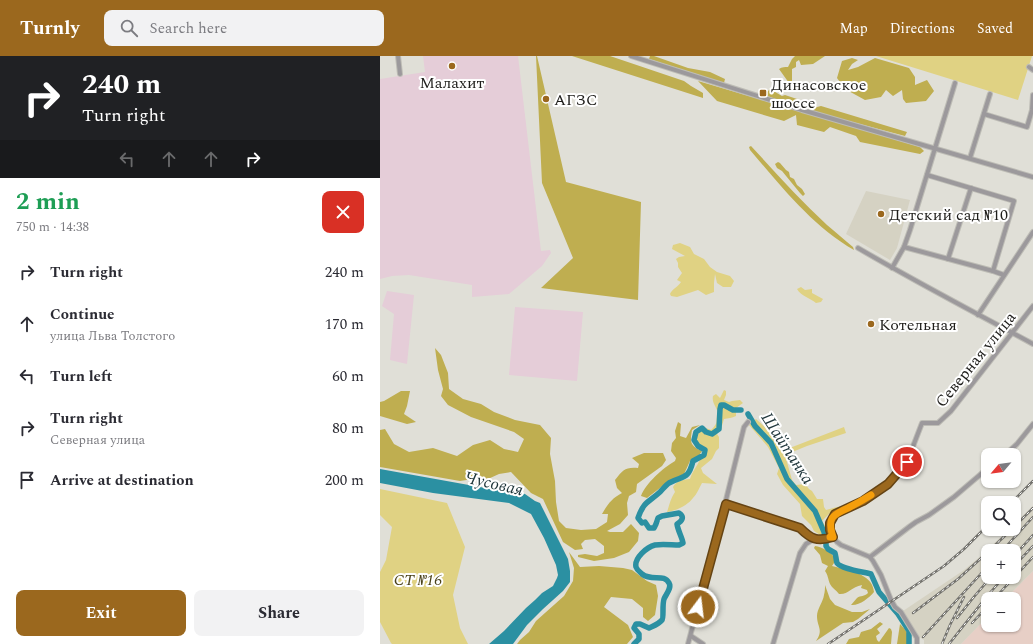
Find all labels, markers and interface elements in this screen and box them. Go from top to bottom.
search box [104,10,384,46]
text: Turnly [20,14,80,43]
icon: search [118,17,140,39]
text: Search here [150,17,227,40]
text: Map [840,18,868,39]
text: Directions [890,18,955,39]
text: Saved [977,18,1013,39]
marker: Малахит [447,61,457,71]
text: 240 m [82,63,161,106]
place label: Малахит [420,71,485,95]
icon: right [16,72,68,124]
place label: Динасовское шоссе [771,73,867,115]
place label: АГЗС [554,88,598,112]
marker: Динасовское шоссе [758,88,768,98]
marker: АГЗС [541,94,551,104]
text: Turn right [82,102,165,129]
icon: left [116,148,138,170]
icon: ahead [158,148,180,170]
icon: ahead [200,148,222,170]
icon: right [242,148,264,170]
text: 2 min [16,184,80,220]
button: close [322,191,364,233]
place label: Детский сад №10 [889,203,1008,227]
marker: Детский сад №10 [876,209,886,219]
text: 750 m · 14:38 [16,217,89,237]
icon: right [16,261,38,283]
text: Turn right [50,261,123,284]
text: 240 m [325,261,364,284]
text: Continue [50,303,115,326]
street label: Северная улица [930,306,1022,413]
icon: ahead [16,313,38,335]
text: 170 m [325,313,364,336]
place label: Котельная [879,313,957,337]
marker: Котельная [866,319,876,329]
text: улица Льва Толстого [50,326,175,346]
icon: left [16,365,38,387]
text: Turn left [50,365,112,388]
text: 60 m [332,365,364,388]
text: Turn right [50,407,123,430]
water label: Шайтанка [754,407,821,490]
icon: right [16,417,38,439]
text: 80 m [332,417,364,440]
text: Северная улица [50,430,145,450]
pin [890,445,924,479]
north arrow [981,448,1021,488]
map controls [981,448,1021,632]
icon: arrive [896,451,918,473]
water label: Чусовая [462,465,526,503]
icon: arrive [16,469,38,491]
text: Arrive at destination [50,469,194,492]
text: 200 m [325,469,364,492]
button: search [981,496,1021,536]
button: + [981,544,1021,584]
park label: СТ №16 [394,568,442,592]
position arrow [677,586,719,628]
button: Exit [16,590,186,636]
button: Share [194,590,364,636]
button: − [981,592,1021,632]

